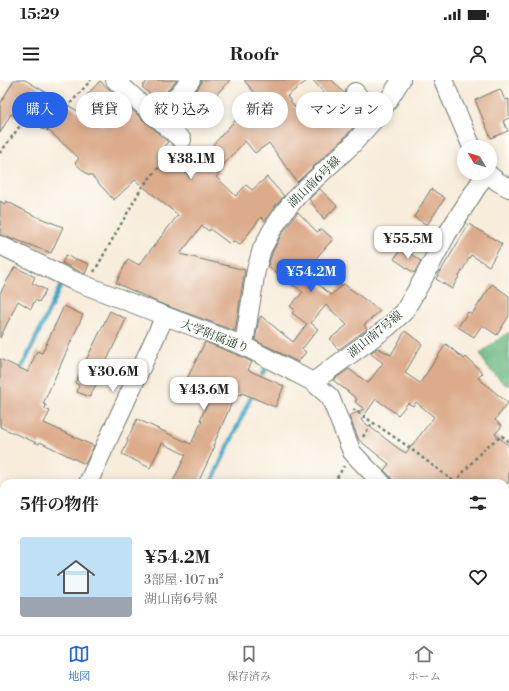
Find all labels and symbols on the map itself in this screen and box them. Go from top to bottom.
north arrow [457,140,497,180]
pin: ¥38.1M [158,146,224,180]
street label: 湖山南6号線 [285,154,344,211]
pin: ¥55.5M [375,226,441,260]
pin: ¥54.2M [278,259,344,293]
street label: 湖山南7号線 [345,308,406,361]
street label: 大学附属通り [179,317,251,356]
pin: ¥30.6M [80,359,146,393]
pin: ¥43.6M [171,377,237,411]

